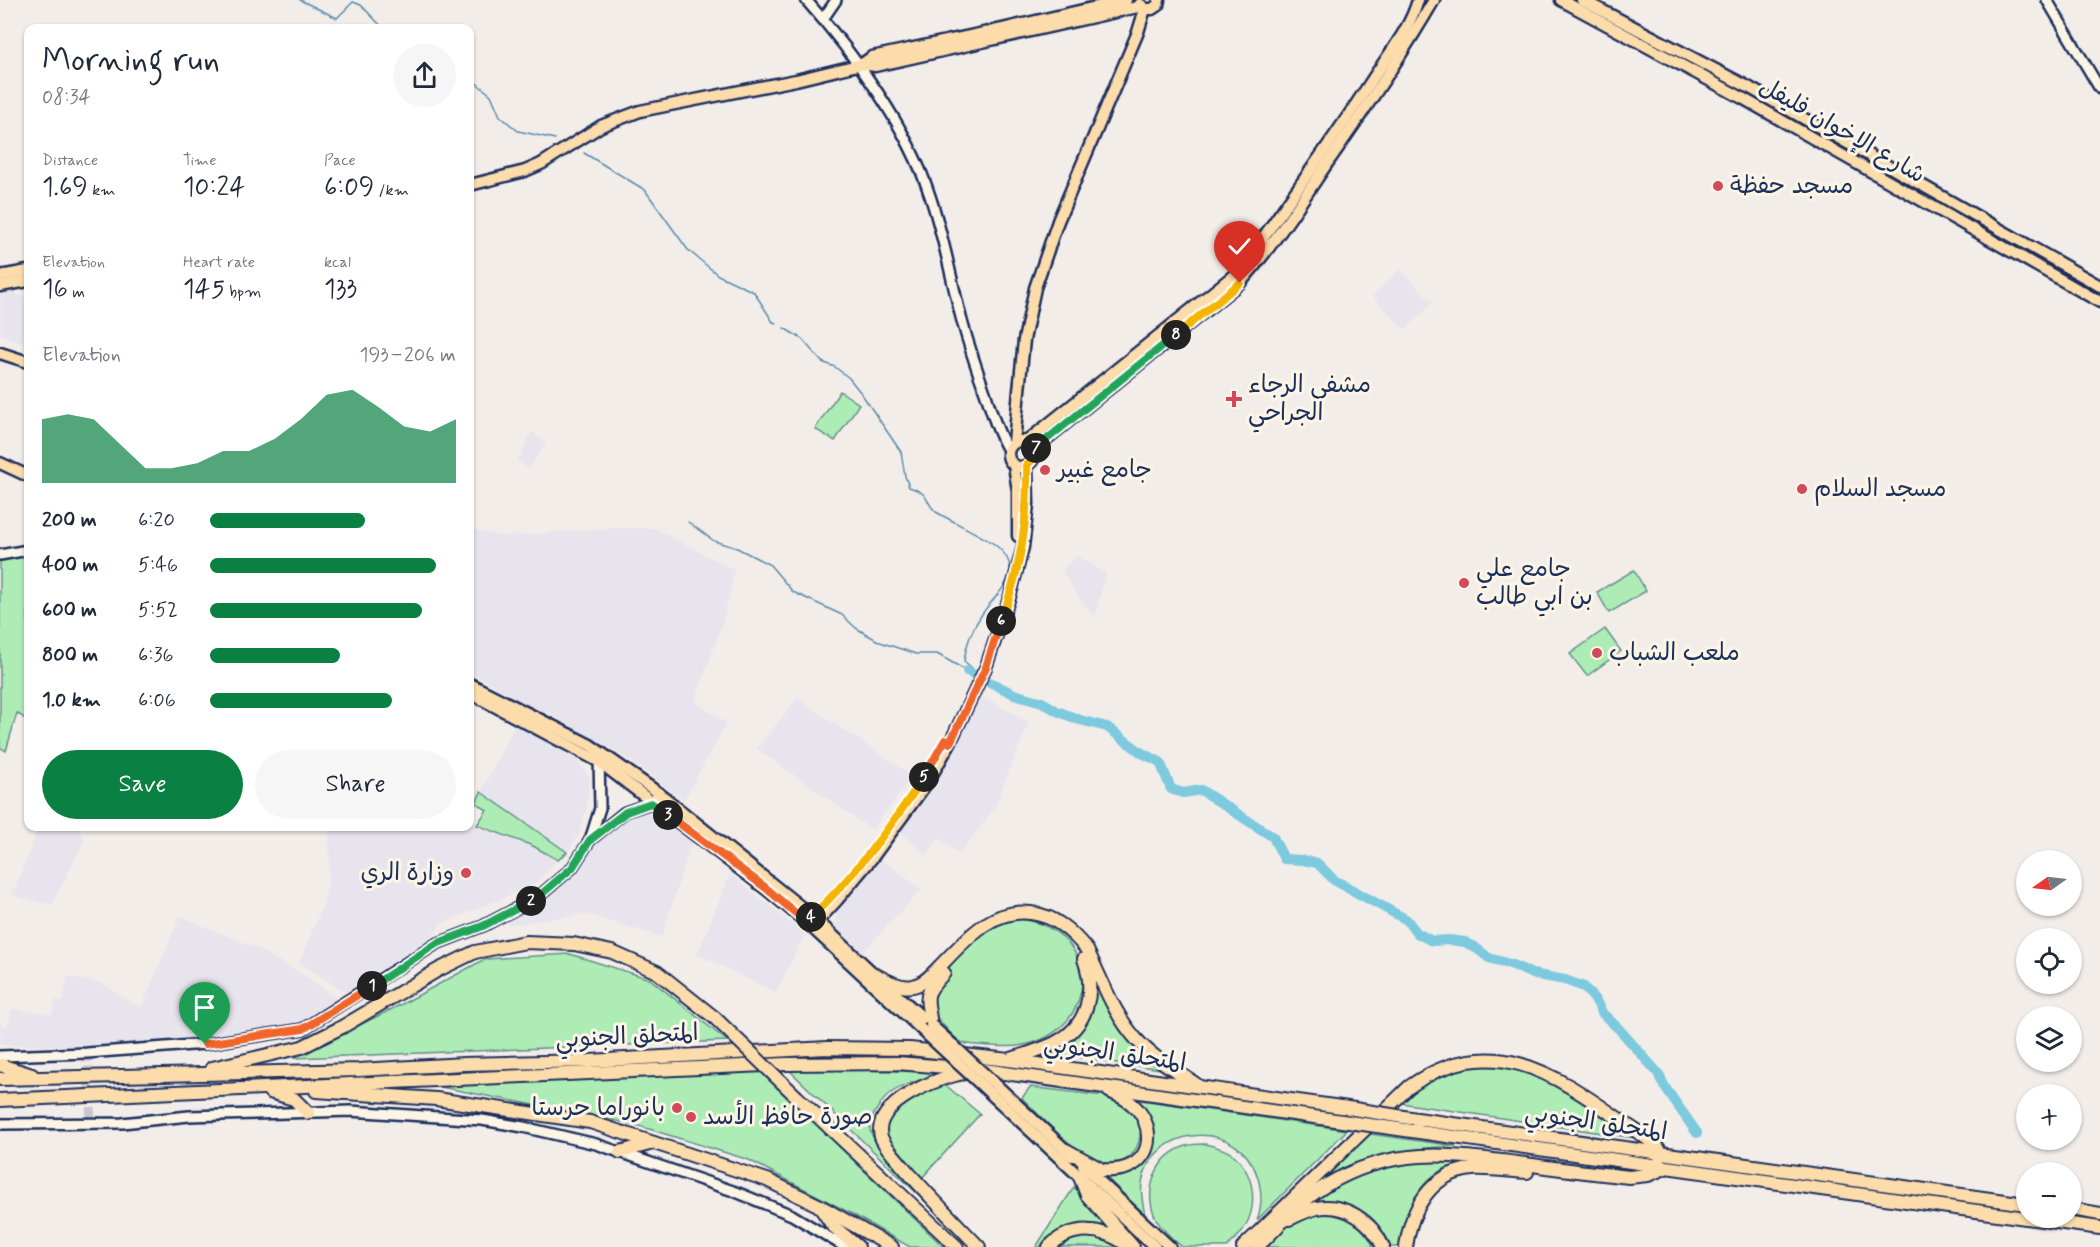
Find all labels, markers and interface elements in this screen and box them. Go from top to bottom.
text: Morning run [42,39,220,83]
button: share [393,44,456,107]
street label: شارع الإخوان فليفل [1754,71,1930,191]
text: 08:34 [42,84,91,111]
text: Distance [42,150,98,171]
text: Time [183,150,217,171]
text: Pace [324,150,356,171]
text: 1.69 [42,171,88,205]
text: 10:24 [183,171,245,205]
text: 6:09 [324,171,374,205]
place label: مسجد حفظة [1730,171,1853,202]
marker: مسجد حفظة [1711,179,1725,193]
text: km [88,180,116,201]
text: /km [374,180,409,201]
pin [1214,221,1265,283]
icon: check [1223,230,1256,263]
text: Elevation [42,252,105,273]
text: Heart rate [183,252,255,273]
text: kcal [324,252,351,273]
text: 16 [42,273,68,307]
text: 145 [183,273,225,307]
text: 133 [324,273,357,307]
text: m [68,282,85,303]
text: bpm [225,282,261,303]
pin: 8 [1161,320,1191,350]
text: 8 [1171,324,1181,345]
text: Elevation [42,342,121,369]
text: 193–206 m [360,342,456,369]
place label: مشفى الرجاء الجراحي [1248,370,1371,433]
marker: مشفى الرجاء الجراحي [1225,390,1243,408]
pin: 7 [1021,433,1051,463]
text: 7 [1031,437,1041,458]
place label: جامع غبير [1055,455,1152,486]
marker: جامع غبير [1038,463,1052,477]
place label: مسجد السلام [1814,474,1946,506]
marker: مسجد السلام [1795,482,1809,496]
text: 200 m [42,507,97,534]
text: 6:20 [138,507,175,534]
text: 400 m [42,552,98,579]
text: 5:46 [138,552,178,579]
place label: جامع علي بن ابي طالب [1476,554,1593,617]
marker: جامع علي بن ابي طالب [1457,576,1471,590]
text: 600 m [42,597,97,624]
text: 5:52 [138,597,178,624]
pin: 6 [986,606,1016,636]
text: 6 [997,610,1005,631]
place label: ملعب الشباب [1609,638,1740,669]
text: 800 m [42,642,98,669]
text: 6:36 [138,642,174,669]
marker: ملعب الشباب [1590,646,1604,660]
text: 1.0 km [42,687,101,714]
text: 6:06 [138,687,176,714]
button: Save [42,750,243,819]
button: Share [255,750,456,819]
pin: 5 [909,762,939,792]
text: 5 [919,766,929,787]
pin: 3 [653,800,683,830]
text: 3 [664,804,672,825]
north arrow [2016,850,2082,916]
map controls [2016,850,2082,1228]
place label: وزارة الري [361,858,454,889]
marker: وزارة الري [459,866,473,880]
pin: 2 [516,886,546,916]
text: 2 [527,890,535,911]
pin: 4 [796,902,826,932]
text: 4 [806,906,816,927]
button: locate [2016,928,2082,994]
pin: 1 [357,971,387,1001]
text: 1 [368,975,376,996]
pin [179,982,230,1044]
icon: arrive [188,991,221,1024]
button: layers [2016,1006,2082,1072]
street label: المتحلق الجنوبي [555,1018,700,1060]
street label: المتحلق الجنوبي [1041,1029,1188,1083]
button: + [2016,1084,2082,1150]
place label: بانوراما حرستا [532,1093,665,1124]
street label: المتحلق الجنوبي [1522,1098,1669,1152]
place label: صورة حافظ الأسد [703,1099,873,1133]
marker: بانوراما حرستا [670,1101,684,1115]
marker: صورة حافظ الأسد [684,1110,698,1124]
button: − [2016,1162,2082,1228]

